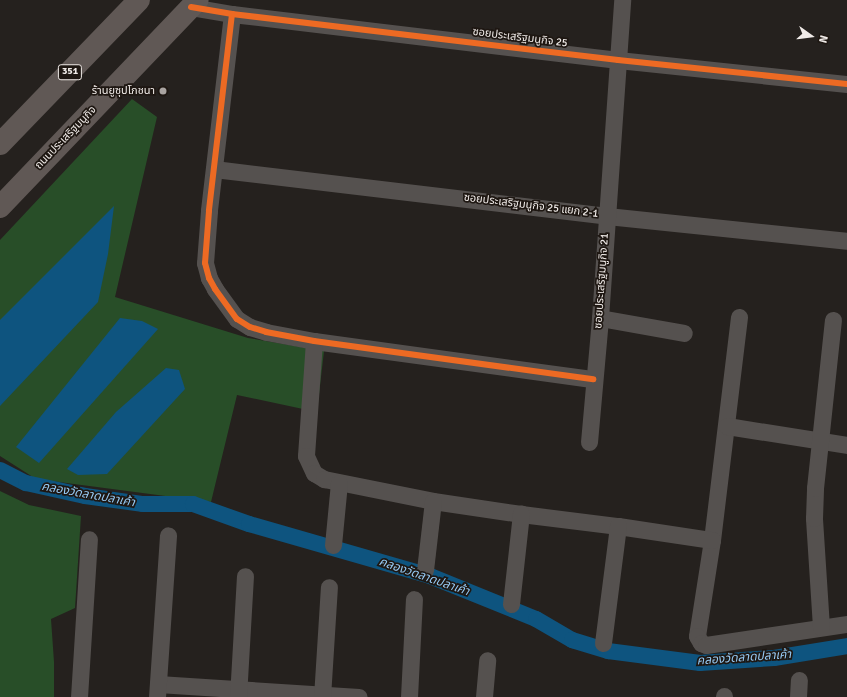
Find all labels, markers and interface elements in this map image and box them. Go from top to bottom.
north arrow [791,16,831,56]
street label: ซอยประเสริฐมนูกิจ 25 [472,26,568,50]
text: N [816,34,830,44]
road number: 351 [57,64,83,80]
place label: ร้านยูซุปโภชนา [92,84,155,98]
marker: ร้านยูซุปโภชนา [158,86,168,96]
street label: ถนนประเสริฐมนูกิจ [33,104,99,172]
street label: ซอยประเสริฐมนูกิจ 25 แยก 2-1 [463,191,599,221]
street label: ซอยประเสริฐมนูกิจ 21 [592,233,612,329]
water label: คลองวัดลาดปลาเค้า [40,480,136,510]
water label: คลองวัดลาดปลาเค้า [377,555,471,599]
water label: คลองวัดลาดปลาเค้า [696,648,792,668]

